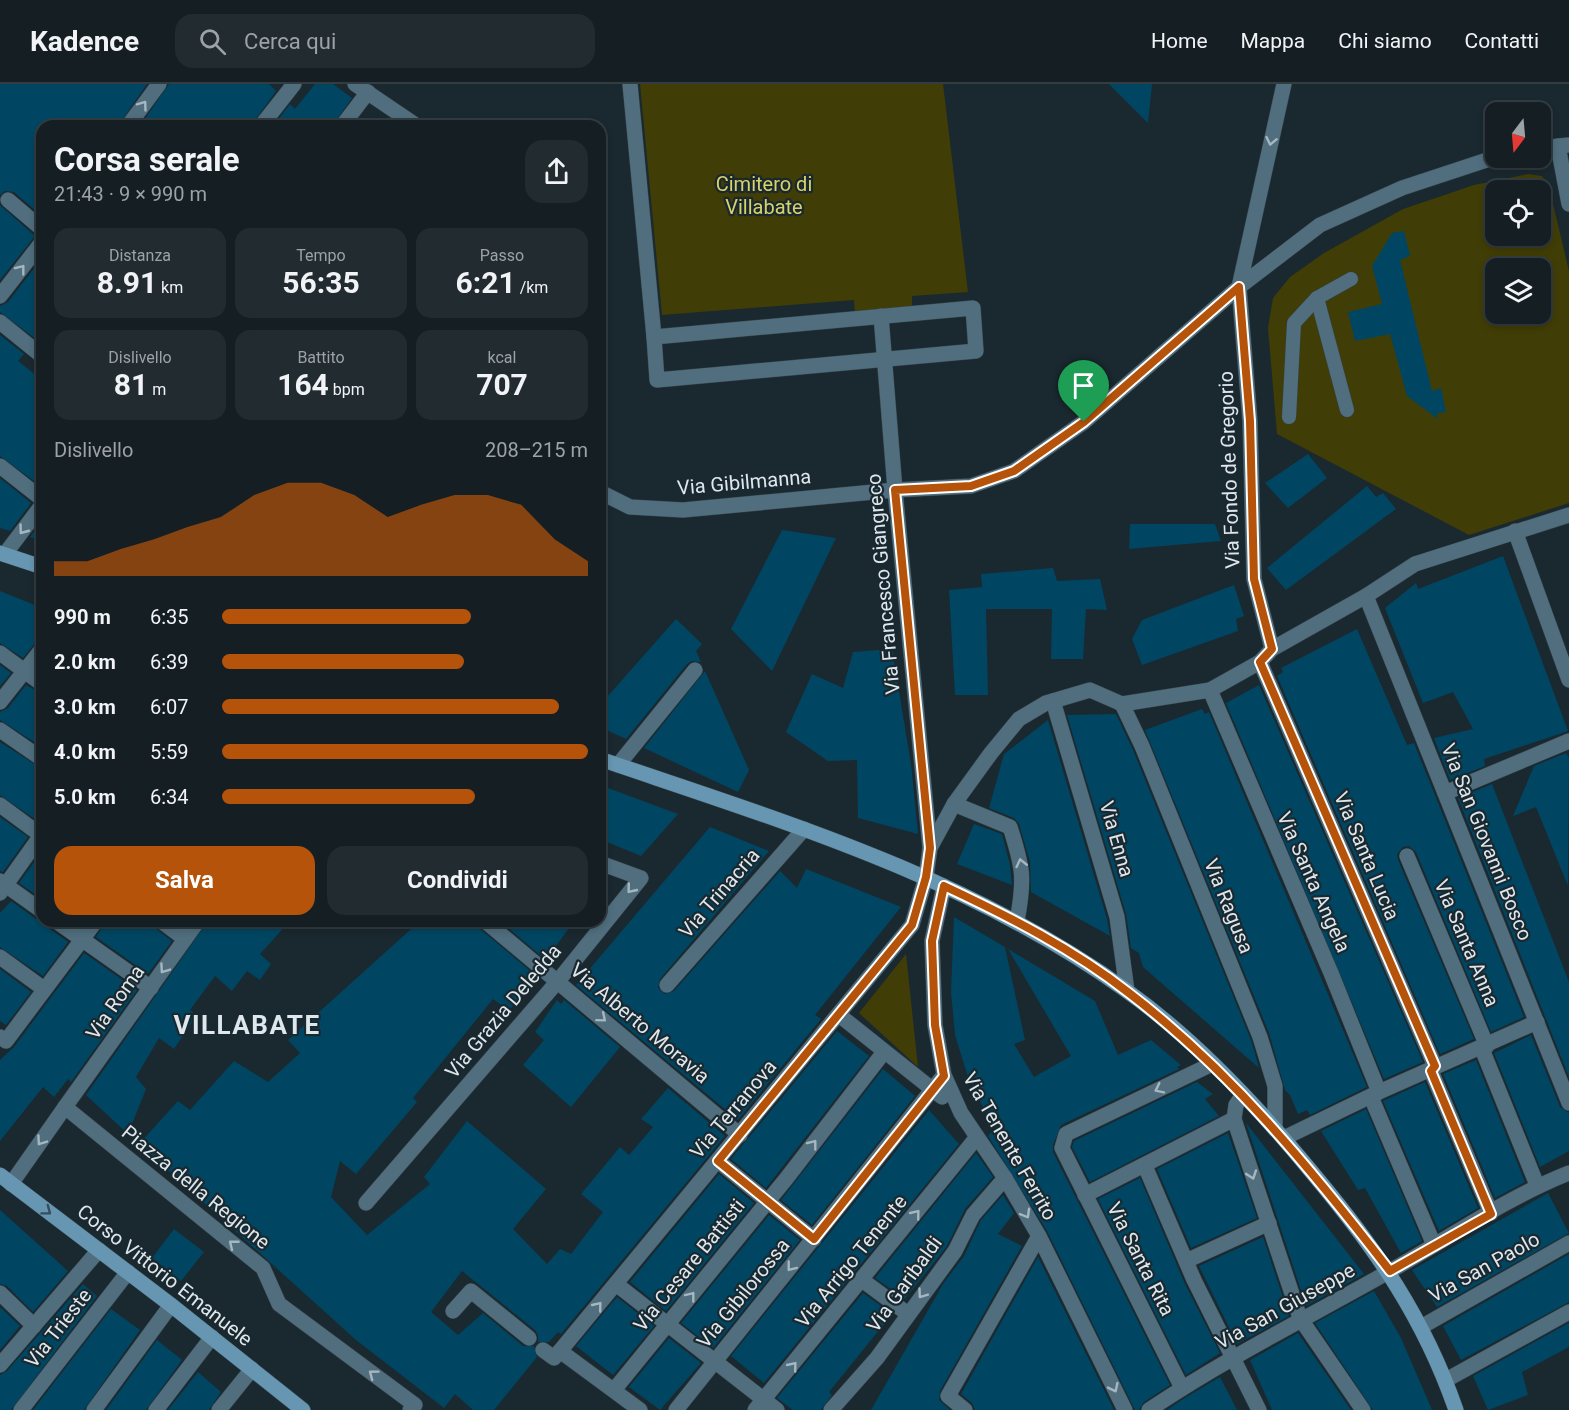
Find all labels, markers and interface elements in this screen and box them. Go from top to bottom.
search box [175,14,595,68]
text: Kadence [30,25,139,58]
icon: search [196,25,229,58]
text: Cerca qui [244,29,336,54]
text: Home [1151,29,1208,53]
text: Mappa [1241,29,1305,53]
text: Chi siamo [1338,29,1432,53]
text: Contatti [1465,29,1539,53]
one-way arrow [136,101,147,112]
north arrow [1485,102,1551,168]
map controls [1485,102,1551,324]
one-way arrow [1266,136,1279,146]
text: Corsa serale [54,140,240,179]
button: share [525,140,588,203]
park label: Cimitero di Villabate [716,172,812,219]
button: locate [1485,180,1551,246]
text: 21:43 · 9 × 990 m [54,182,207,206]
text: Distanza [109,246,171,265]
text: Tempo [296,246,346,265]
text: Passo [480,246,524,265]
button: layers [1485,258,1551,324]
one-way arrow [14,264,25,275]
text: 8.91 [97,265,157,300]
text: 56:35 [282,265,360,300]
text: 6:21 [456,265,516,300]
text: km [157,278,183,297]
text: /km [516,278,548,297]
text: Dislivello [108,348,172,367]
text: Battito [297,348,345,367]
text: kcal [488,348,516,367]
pin [1058,360,1109,422]
text: 81 [114,367,148,402]
text: 164 [277,367,329,402]
text: 707 [476,367,528,402]
icon: arrive [1067,369,1100,402]
street label: Via Fondo de Gregorio [1214,371,1244,569]
text: m [148,380,166,399]
text: bpm [329,380,365,399]
text: Dislivello [54,438,133,462]
text: 208–215 m [485,438,588,462]
street label: Via Gibilmanna [676,464,812,500]
street label: Via Francesco Giangreco [861,473,905,695]
one-way arrow [20,523,31,534]
text: 990 m [54,605,111,629]
text: 6:35 [150,605,189,629]
text: 2.0 km [54,650,116,674]
text: 6:39 [150,650,189,674]
text: 3.0 km [54,695,116,719]
text: 6:07 [150,695,189,719]
text: 4.0 km [54,740,116,764]
text: 5:59 [150,740,189,764]
street label: Via San Giovanni Bosco [1436,740,1538,944]
text: 5.0 km [54,785,116,809]
text: 6:34 [150,785,189,809]
street label: Via Santa Lucia [1329,788,1405,924]
street label: Via Enna [1095,798,1139,880]
street label: Via Santa Angela [1272,808,1356,956]
street label: Via Trinacria [674,843,764,943]
button: Salva [54,846,315,915]
button: Condividi [327,846,588,915]
street label: Via Ragusa [1199,855,1259,957]
one-way arrow [1015,859,1028,869]
street label: Via Santa Anna [1429,876,1505,1010]
one-way arrow [628,883,639,894]
street label: Via Grazia Deledda [440,939,566,1083]
street label: Via Alberto Moravia [565,958,715,1088]
street label: Via Roma [81,960,149,1044]
one-way arrow [160,962,171,973]
district label: VILLABATE [173,1010,321,1040]
one-way arrow [595,1011,606,1022]
street label: Via Terranova [685,1055,781,1163]
street label: Via Tenente Ferrito [958,1068,1062,1224]
one-way arrow [1154,1082,1165,1094]
street label: Piazza della Regione [117,1120,275,1254]
one-way arrow [37,1135,48,1146]
one-way arrow [806,1140,817,1151]
one-way arrow [1244,1169,1257,1180]
street label: Via Arrigo Tenente [790,1190,912,1332]
street label: Via Cesare Battisti [628,1194,750,1336]
street label: Via Santa Rita [1102,1198,1180,1320]
street label: Corso Vittorio Emanuele [73,1199,257,1351]
one-way arrow [40,1203,51,1214]
one-way arrow [1018,1208,1030,1218]
one-way arrow [908,1210,919,1221]
street label: Via San Paolo [1424,1227,1544,1307]
street label: Via Garibaldi [861,1231,947,1337]
street label: Via Gibilorossa [692,1233,794,1353]
one-way arrow [229,1240,240,1251]
street label: Via San Giuseppe [1211,1258,1359,1354]
one-way arrow [788,1260,799,1271]
street label: Via Trieste [20,1284,96,1372]
one-way arrow [919,1287,930,1298]
one-way arrow [684,1292,695,1303]
one-way arrow [590,1302,601,1313]
one-way arrow [785,1361,796,1372]
one-way arrow [369,1370,380,1381]
one-way arrow [1106,1381,1118,1392]

